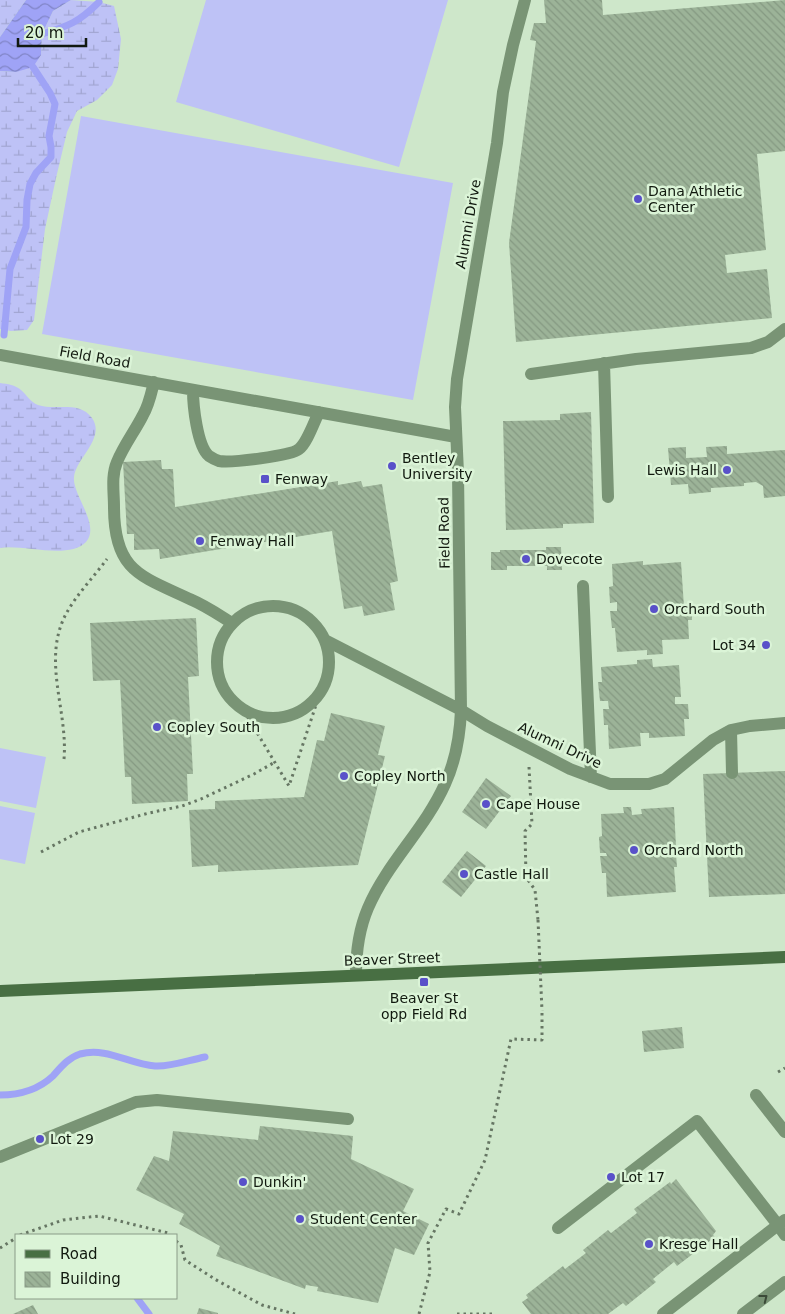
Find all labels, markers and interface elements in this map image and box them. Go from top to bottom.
scale bar [18,15,85,47]
text: 20 m [25,24,63,42]
street label: Alumni Drive [452,178,484,270]
place label: Dana Athletic Center [648,183,743,215]
marker: Dana Athletic Center [632,193,644,205]
street label: Field Road [58,343,132,371]
place label: Bentley University [402,450,473,482]
marker: Bentley University [386,460,398,472]
place label: Lewis Hall [647,462,717,478]
marker: Lewis Hall [721,464,733,476]
place label: Fenway [275,471,328,487]
marker: Fenway [259,473,271,485]
street label: Field Road [435,497,453,569]
place label: Fenway Hall [210,533,294,549]
marker: Fenway Hall [194,535,206,547]
place label: Dovecote [536,551,603,567]
marker: Dovecote [520,553,532,565]
place label: Orchard South [664,601,765,617]
marker: Orchard South [648,603,660,615]
place label: Lot 34 [712,637,756,653]
marker: Lot 34 [760,639,772,651]
place label: Copley South [167,719,260,735]
street label: Alumni Drive [516,719,604,771]
marker: Copley South [151,721,163,733]
place label: Copley North [354,768,446,784]
marker: Copley North [338,770,350,782]
place label: Cape House [496,796,580,812]
marker: Cape House [480,798,492,810]
place label: Orchard North [644,842,744,858]
marker: Orchard North [628,844,640,856]
place label: Castle Hall [474,866,549,882]
marker: Castle Hall [458,868,470,880]
street label: Beaver Street [344,949,441,969]
marker: Beaver St opp Field Rd [418,976,430,988]
place label: Beaver St opp Field Rd [381,990,467,1022]
place label: Lot 29 [50,1131,94,1147]
marker: Lot 29 [34,1133,46,1145]
place label: Lot 17 [621,1169,665,1185]
marker: Lot 17 [605,1171,617,1183]
place label: Dunkin' [253,1174,306,1190]
marker: Dunkin' [237,1176,249,1188]
place label: Student Center [310,1211,417,1227]
marker: Student Center [294,1213,306,1225]
legend [15,1234,178,1299]
place label: Kresge Hall [659,1236,738,1252]
marker: Kresge Hall [643,1238,655,1250]
text: Road [60,1245,98,1263]
text: Building [60,1270,121,1288]
one-way arrow [758,1295,768,1304]

